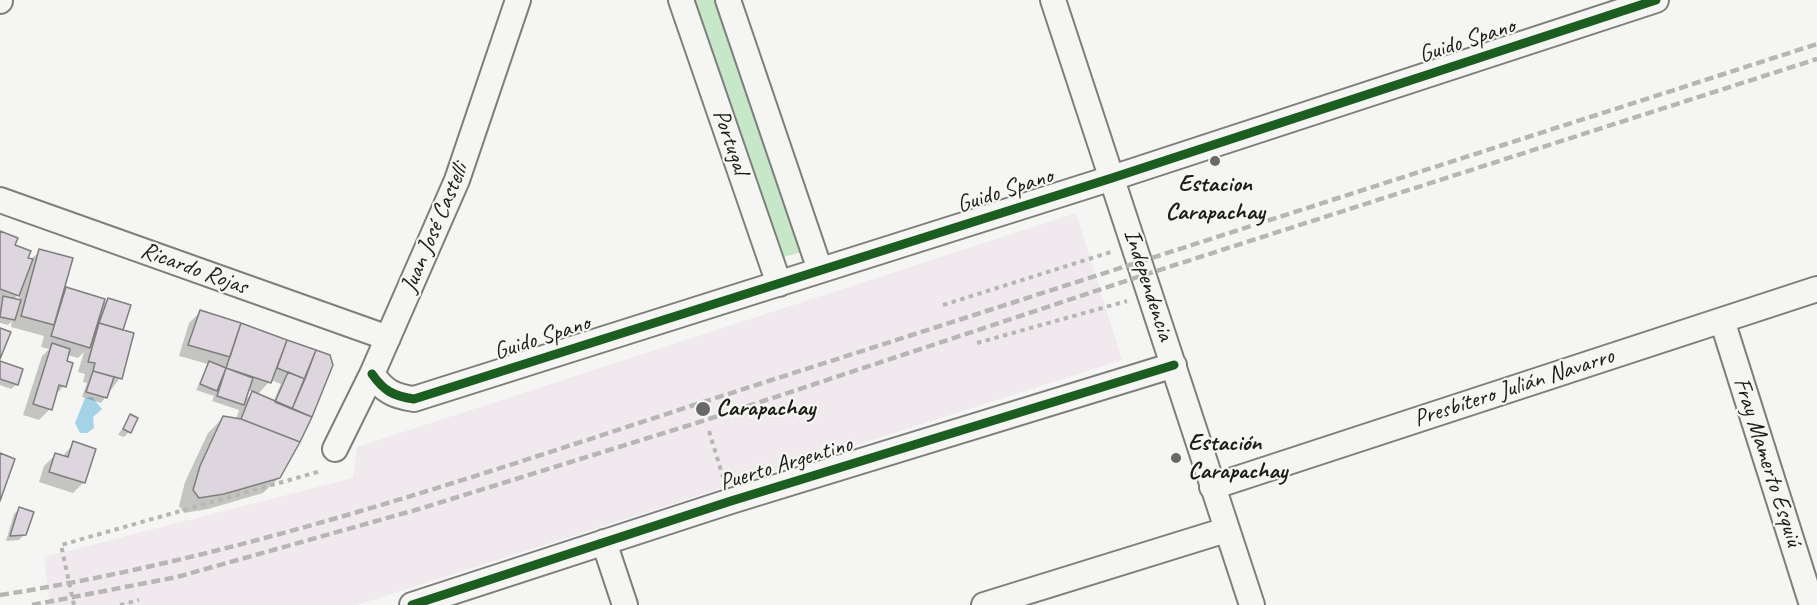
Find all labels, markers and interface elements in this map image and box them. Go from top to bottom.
street label: Guido Spano [1415,12,1519,70]
street label: Portugal [706,106,754,178]
marker: Estacion Carapachay [1208,154,1222,168]
street label: Juan José Castelli [395,159,475,297]
street label: Guido Spano [953,162,1057,220]
place label: Estacion Carapachay [1165,171,1265,227]
street label: Independencia [1116,226,1180,344]
street label: Ricardo Rojas [137,236,251,302]
street label: Guido Spano [490,309,594,367]
street label: Presbítero Julián Navarro [1410,342,1618,434]
street label: Fray Mamerto Esquiú [1726,374,1808,550]
place label: Carapachay [716,395,815,423]
marker: Carapachay [694,400,712,418]
street label: Puerto Argentino [716,430,856,498]
place label: Estación Carapachay [1188,430,1287,486]
marker: Estación Carapachay [1169,451,1183,465]

